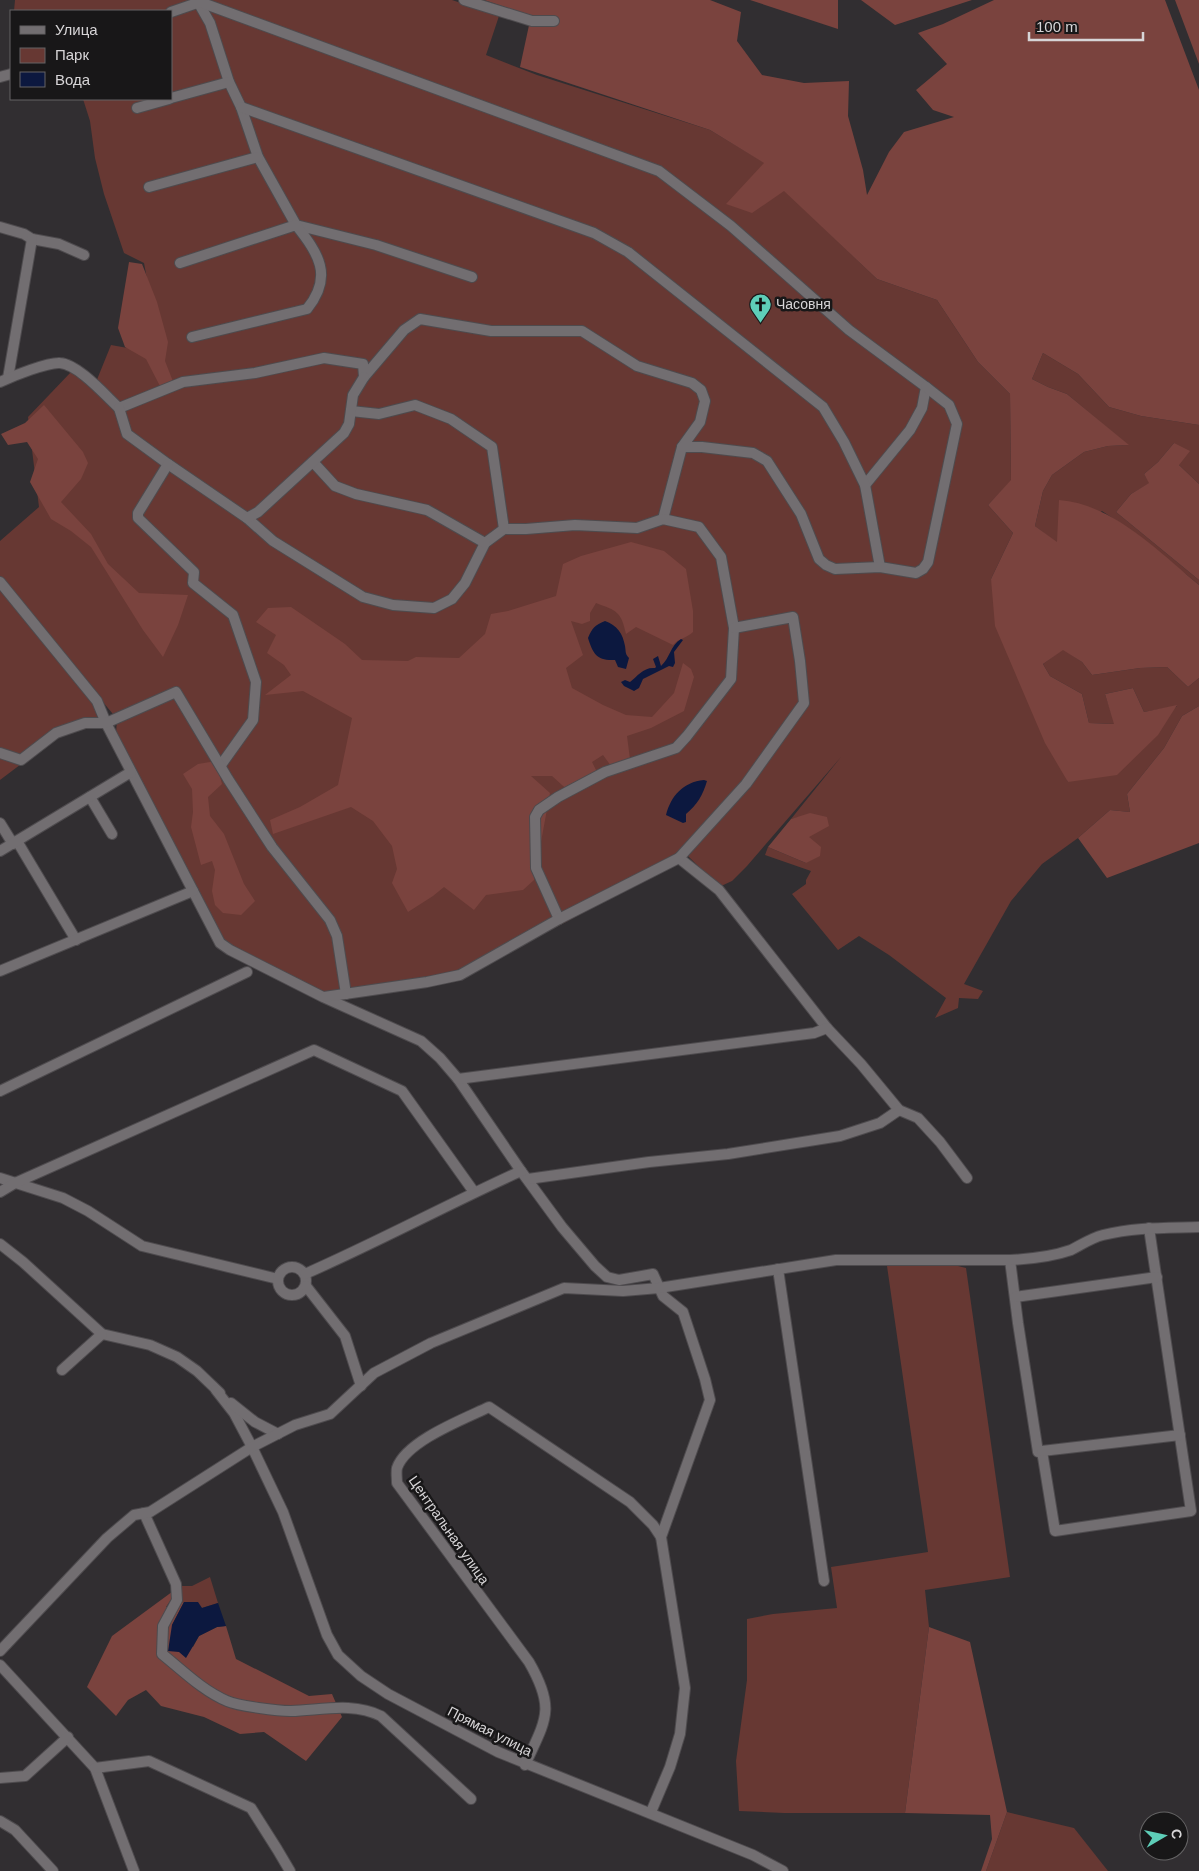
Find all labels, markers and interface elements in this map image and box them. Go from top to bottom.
legend [10,10,172,100]
scale bar [1029,10,1143,42]
text: 100 m [1036,18,1078,35]
text: Улица [55,21,98,38]
text: Парк [55,46,89,63]
text: Вода [55,71,91,88]
church icon: Часовня [748,292,772,323]
place label: Часовня [776,296,831,312]
street label: Центральная улица [406,1473,493,1588]
street label: Прямая улица [445,1703,535,1759]
north arrow [1139,1811,1189,1861]
text: С [1168,1828,1186,1840]

